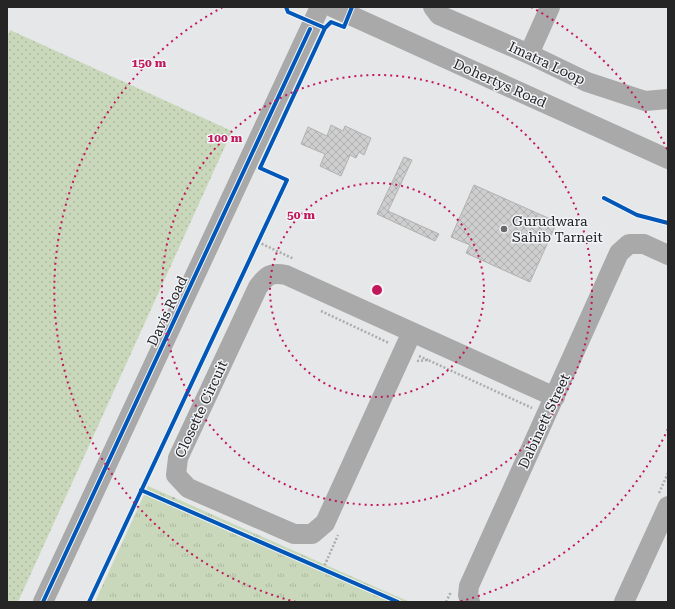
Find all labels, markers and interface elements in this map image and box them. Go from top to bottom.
street label: Imatra Loop [506,38,588,88]
street label: Dohertys Road [451,55,549,111]
text: 150 m [132,56,167,70]
text: 100 m [208,131,243,145]
text: 50 m [287,208,315,222]
place label: Gurudwara Sahib Tarneit [512,213,603,245]
marker: Gurudwara Sahib Tarneit [499,224,509,234]
street label: Davis Road [144,273,190,349]
centre of rings [370,283,384,297]
street label: Closette Circuit [171,358,231,460]
street label: Dabinett Street [515,371,573,471]

